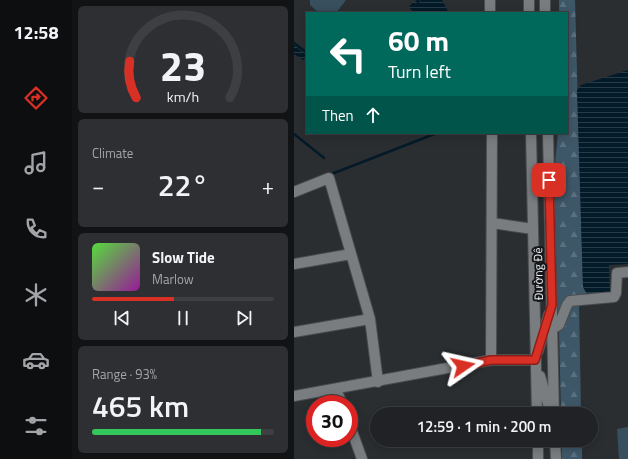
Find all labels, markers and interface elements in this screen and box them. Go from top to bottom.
text: 12:58 [14,19,58,46]
text: 60 m [388,19,449,62]
icon: left [322,28,374,80]
text: 23 [160,33,206,96]
text: Turn left [388,58,451,85]
icon: directions [22,84,50,112]
text: km/h [167,85,199,107]
text: Then [322,104,354,127]
icon: ahead [362,104,384,126]
text: Climate [92,143,133,163]
icon: music [22,149,50,177]
text: 22° [158,162,208,208]
pin [532,163,566,197]
text: − [92,169,104,203]
text: + [262,169,274,203]
icon: arrive [538,169,560,191]
icon: phone [22,215,50,243]
text: Slow Tide [152,246,215,269]
street label: Đường Đê [528,247,548,301]
text: Marlow [152,269,194,289]
icon: climate [22,281,50,309]
icon: previous [111,307,133,329]
icon: pause [172,307,194,329]
icon: next [233,307,255,329]
position arrow [442,345,484,387]
icon: car [22,346,50,374]
text: Range · 93% [92,364,157,384]
text: 465 km [92,383,189,429]
speed limit sign: 30 [306,395,358,447]
icon: filters [22,412,50,440]
text: 12:59 · 1 min · 200 m [417,415,551,438]

